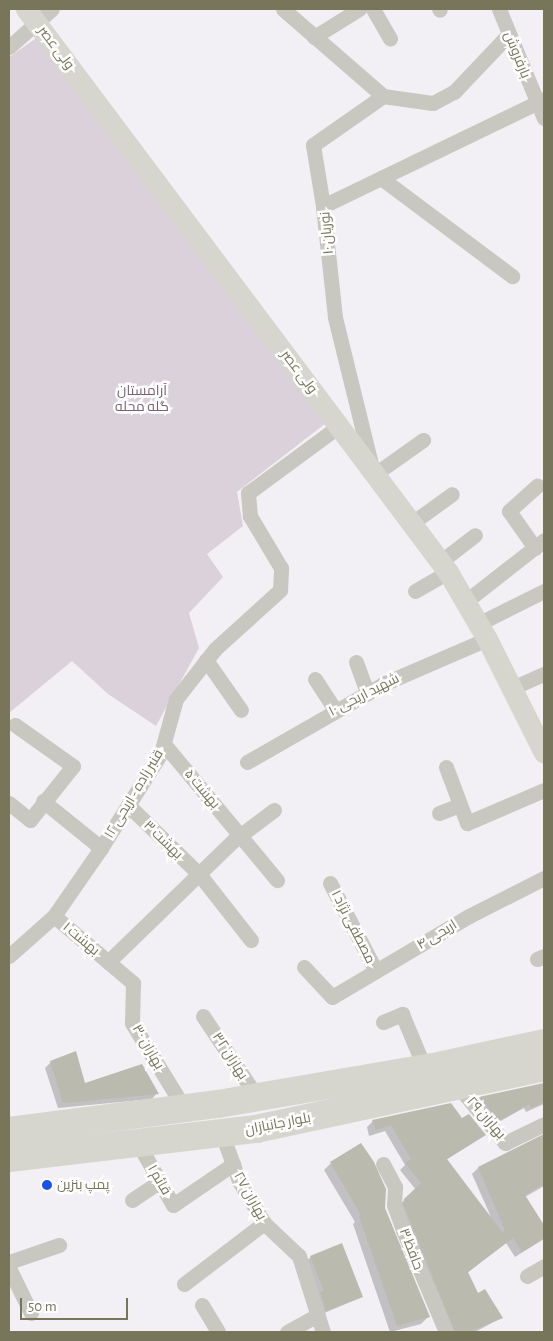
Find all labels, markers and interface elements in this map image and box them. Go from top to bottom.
street label: ولی عصر [34,23,78,73]
street label: بارفروش [500,29,534,81]
street label: نوریان ۱۰ [317,211,337,255]
street label: ولی عصر [277,347,321,397]
park label: آرامستان گله محله [115,383,169,416]
street label: شهید اریحی ۱۰ [326,670,402,720]
street label: قنبر زاده - اریحی ۱۲ [101,747,167,841]
street label: بهشت ۵ [181,766,223,812]
street label: بهشت ۳ [140,817,186,863]
street label: مصطفی نژاد ۱ [327,887,379,967]
street label: اریحی ۴ [414,917,460,953]
street label: بهشت ۱ [59,919,103,959]
street label: بهاران ۳۰ [128,1022,168,1072]
street label: بهاران ۳۲ [209,1029,251,1083]
street label: بهاران ۲۹ [463,1093,509,1143]
street label: بلوار جانبازان [244,1109,312,1139]
street label: قائم ۱ [144,1162,174,1198]
street label: بهاران ۲۷ [230,1169,270,1223]
place label: پمپ بنزین [57,1177,110,1193]
marker: پمپ بنزین [41,1179,53,1191]
street label: حافظ ۳ [395,1226,427,1272]
scale bar [22,1288,130,1320]
text: 50 m [28,1299,57,1314]

